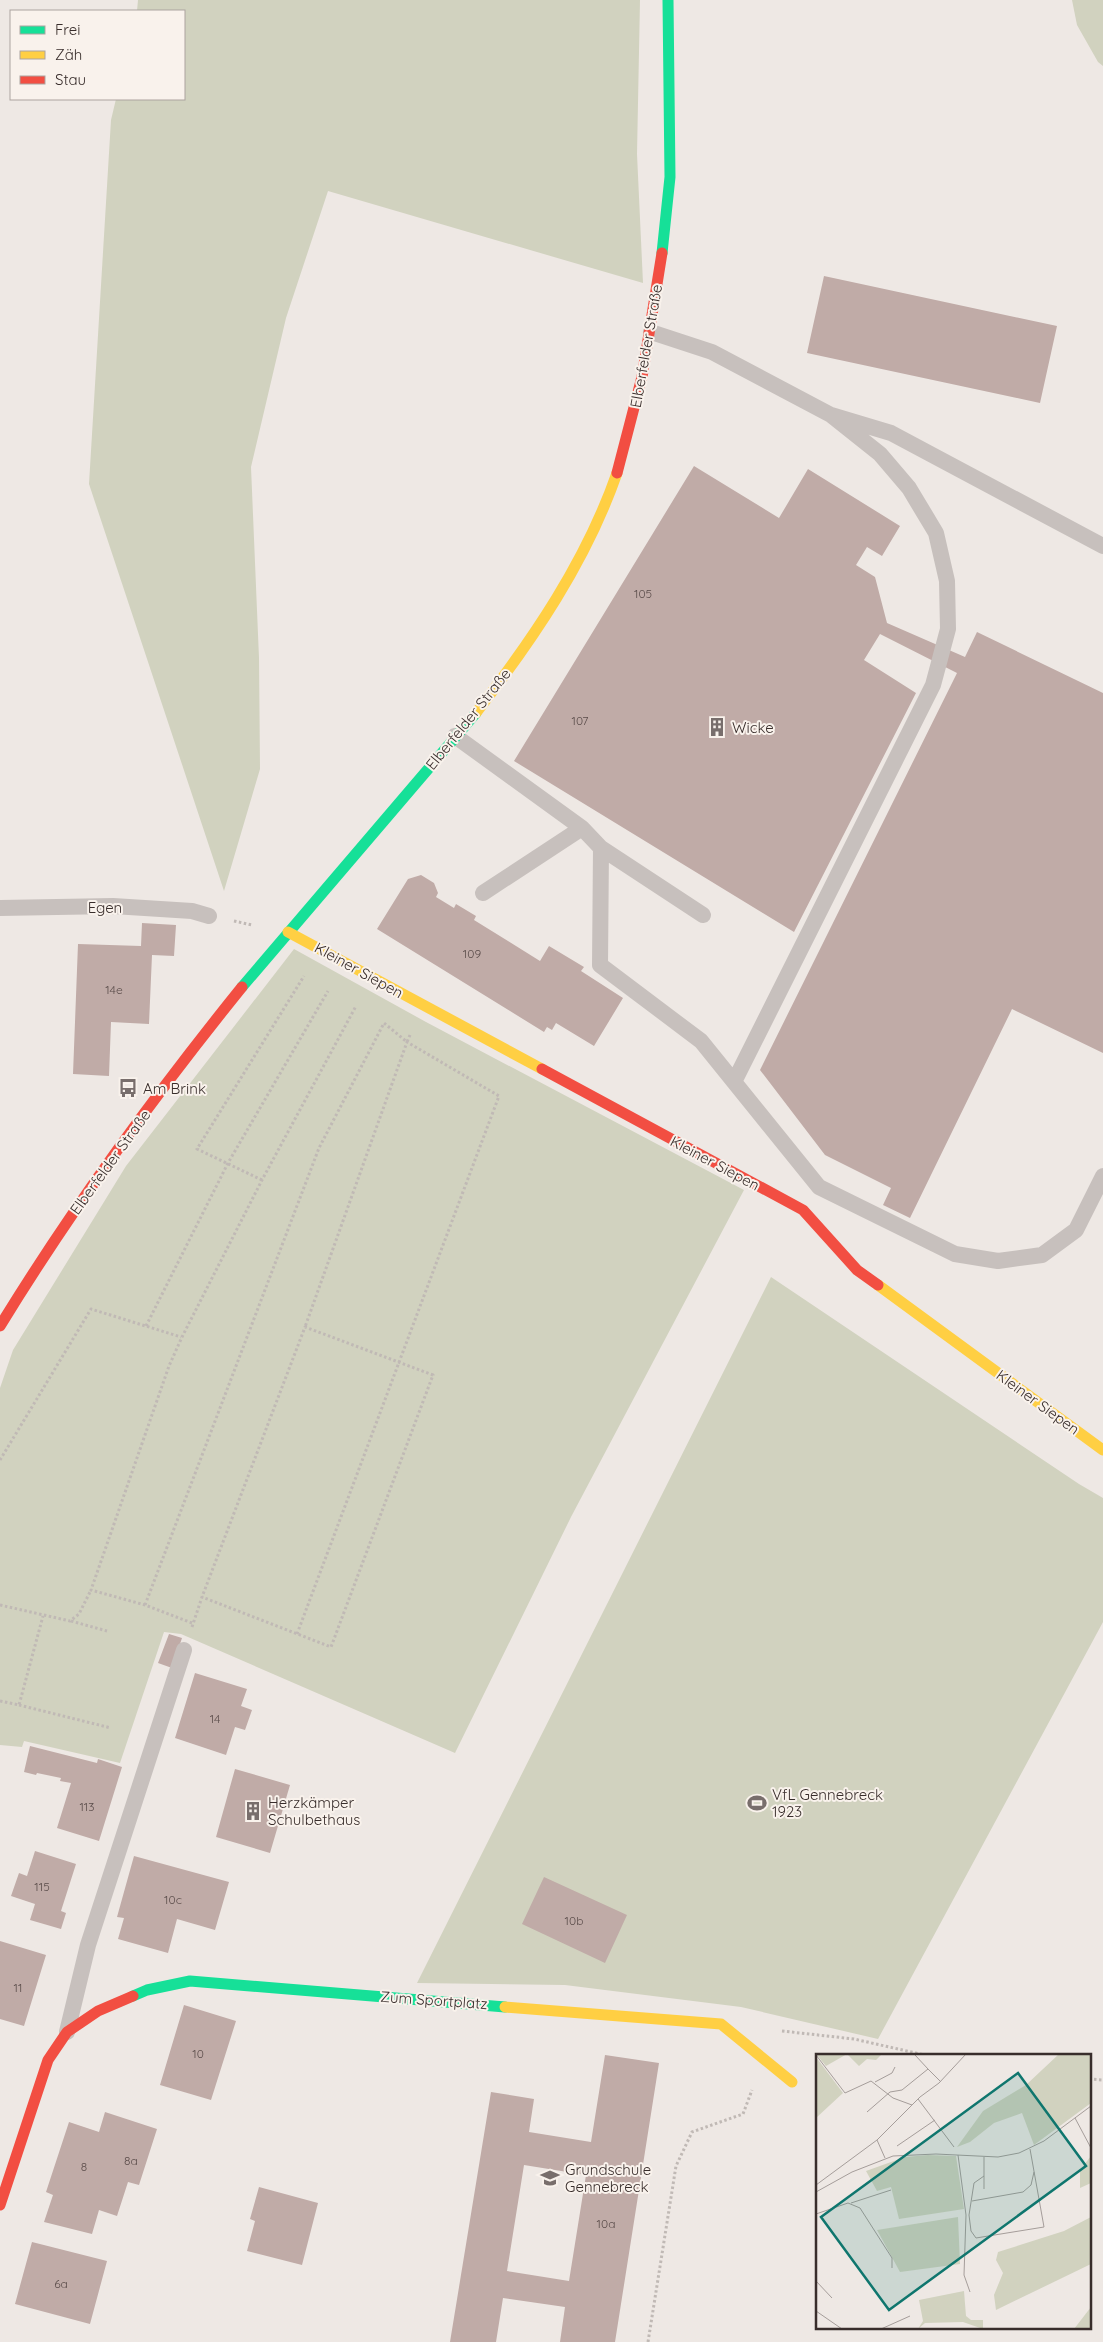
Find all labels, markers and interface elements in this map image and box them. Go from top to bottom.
legend [10,10,185,100]
text: Frei [55,20,81,39]
text: Zäh [55,45,82,64]
text: Stau [55,70,86,89]
street label: Elberfelder Straße [626,283,666,409]
house number: 105 [634,586,652,601]
street label: Elberfelder Straße [421,664,515,774]
house number: 107 [571,713,589,728]
building icon: Wicke [706,716,728,738]
place label: Wicke [732,718,774,737]
street label: Egen [88,898,122,917]
street label: Kleiner Siepen [311,938,407,1002]
house number: 109 [463,946,481,961]
house number: 14e [105,982,123,997]
bus stop icon: Am Brink [117,1077,139,1099]
place label: Am Brink [143,1079,206,1098]
street label: Elberfelder Straße [66,1106,154,1218]
street label: Kleiner Siepen [667,1131,763,1195]
street label: Kleiner Siepen [993,1365,1083,1439]
house number: 14 [210,1711,220,1726]
place label: VfL Gennebreck 1923 [772,1785,883,1821]
sports icon: VfL Gennebreck 1923 [746,1792,768,1814]
place label: Herzkämper Schulbethaus [268,1793,360,1829]
house number: 113 [79,1799,95,1814]
building icon: Herzkämper Schulbethaus [242,1800,264,1822]
house number: 115 [34,1879,50,1894]
house number: 10c [164,1892,182,1907]
house number: 10b [565,1913,583,1928]
house number: 11 [14,1980,22,1995]
street label: Zum Sportplatz [380,1987,488,2013]
house number: 10 [192,2046,204,2061]
inset map [816,2054,1090,2330]
house number: 8a [124,2153,138,2168]
house number: 8 [81,2159,87,2174]
place label: Grundschule Gennebreck [565,2160,651,2196]
school or university icon: Grundschule Gennebreck [539,2167,561,2189]
house number: 10a [597,2216,615,2231]
house number: 6a [54,2276,68,2291]

